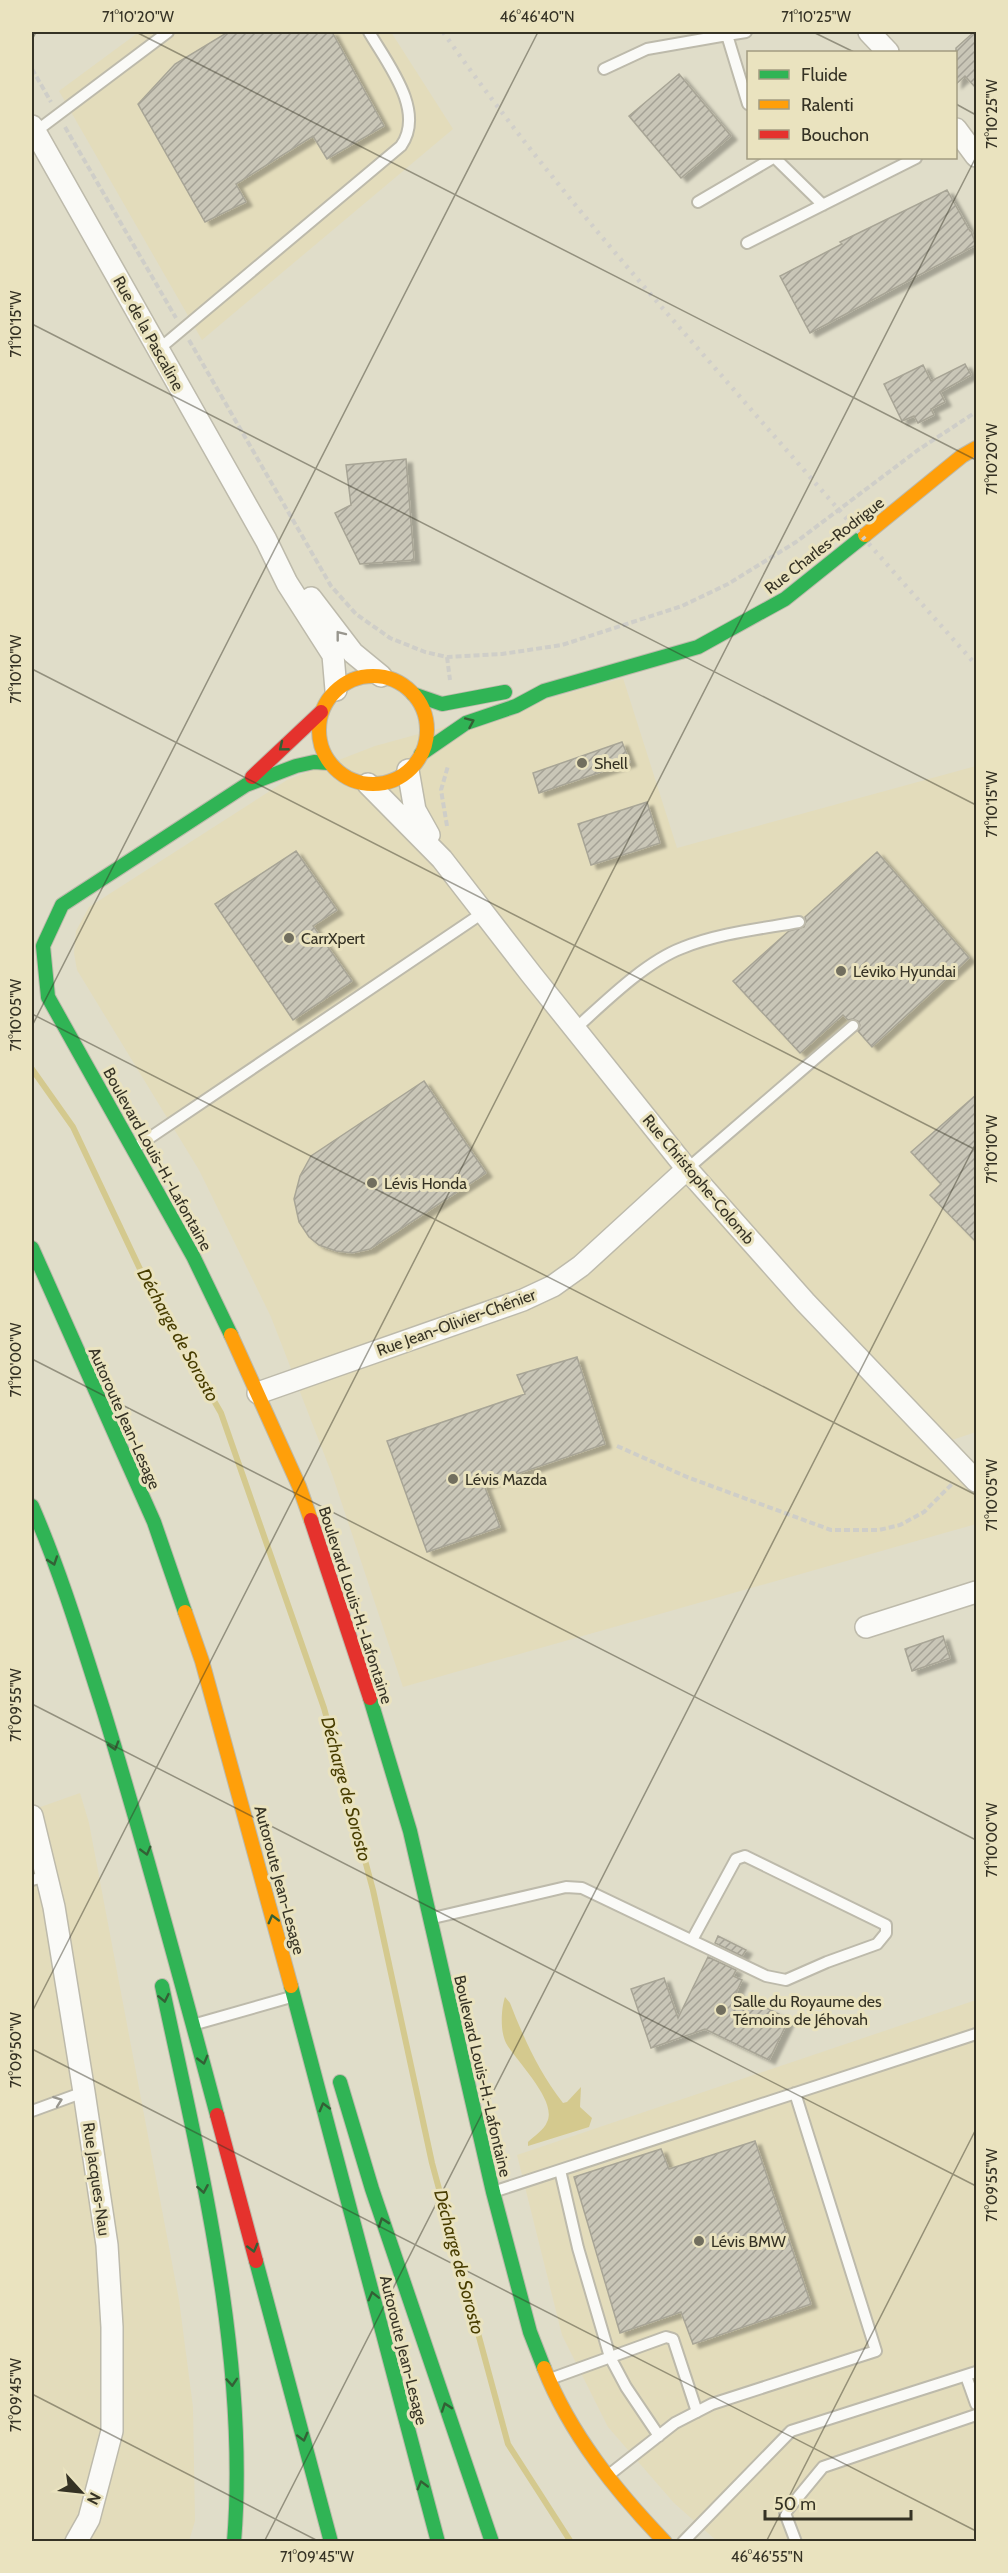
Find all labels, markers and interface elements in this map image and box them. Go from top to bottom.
text: 71°10'20"W [102,8,175,26]
text: 46°46'40"N [500,8,575,26]
text: 71°10'25"W [781,8,852,26]
legend [747,51,957,159]
text: Fluide [801,64,847,86]
text: 71°10'25"W [983,78,1001,149]
text: Ralenti [801,94,854,116]
text: Bouchon [801,124,869,146]
street label: Rue de la Pascaline [109,273,188,394]
text: 71°10'15"W [7,290,25,357]
text: 71°10'20"W [983,422,1001,495]
street label: Rue Charles-Rodrigue [761,493,888,598]
one-way arrow [336,631,347,642]
text: 71°10'10"W [7,634,25,704]
one-way arrow [463,718,474,730]
one-way arrow [279,740,290,751]
place label: Shell [594,754,628,773]
marker: Shell [575,756,589,770]
text: 71°10'15"W [983,770,1001,837]
place label: CarrXpert [301,929,366,948]
marker: CarrXpert [282,931,296,945]
place label: Léviko Hyundai [853,962,956,981]
marker: Léviko Hyundai [834,964,848,978]
text: 71°10'05"W [7,978,25,1051]
street label: Boulevard Louis-H.-Lafontaine [99,1064,216,1254]
street label: Rue Christophe-Colomb [639,1110,759,1248]
text: 71°10'10"W [983,1114,1001,1184]
place label: Lévis Honda [384,1174,467,1193]
marker: Lévis Honda [365,1176,379,1190]
water label: Décharge de Sorosto [132,1265,224,1405]
street label: Rue Jean-Olivier-Chénier [374,1285,539,1360]
text: 71°10'00"W [7,1322,25,1397]
street label: Autoroute Jean-Lesage [85,1344,164,1492]
text: 71°10'05"W [983,1458,1001,1531]
place label: Lévis Mazda [465,1470,547,1489]
marker: Lévis Mazda [446,1472,460,1486]
street label: Boulevard Louis-H.-Lafontaine [315,1504,396,1706]
one-way arrow [46,1555,59,1566]
text: 71°09'55"W [7,1667,25,1742]
water label: Décharge de Sorosto [316,1714,376,1864]
one-way arrow [107,1740,119,1751]
text: 71°10'00"W [983,1802,1001,1877]
street label: Autoroute Jean-Lesage [251,1804,309,1957]
one-way arrow [139,1846,152,1856]
one-way arrow [268,1914,280,1925]
street label: Boulevard Louis-H.-Lafontaine [450,1973,515,2179]
one-way arrow [157,1992,170,2002]
place label: Salle du Royaume des Témoins de Jéhovah [733,1992,882,2029]
marker: Salle du Royaume des Témoins de Jéhovah [714,2003,728,2017]
text: 71°09'50"W [7,2011,25,2088]
one-way arrow [195,2055,208,2065]
one-way arrow [52,2096,63,2109]
one-way arrow [319,2103,332,2113]
street label: Rue Jacques-Nau [79,2121,114,2237]
text: 71°09'55"W [983,2147,1001,2222]
one-way arrow [196,2183,209,2193]
water label: Décharge de Sorosto [429,2187,489,2337]
one-way arrow [378,2217,391,2228]
place label: Lévis BMW [711,2232,787,2251]
marker: Lévis BMW [692,2234,706,2248]
one-way arrow [246,2242,258,2253]
street label: Autoroute Jean-Lesage [376,2273,431,2427]
one-way arrow [368,2291,381,2301]
text: 71°09'45"W [7,2357,25,2432]
one-way arrow [225,2377,238,2386]
one-way arrow [440,2402,453,2413]
one-way arrow [296,2431,308,2442]
north arrow [51,2462,111,2522]
one-way arrow [417,2480,429,2491]
scale bar [765,2483,910,2521]
text: N [83,2489,105,2508]
text: 50 m [774,2493,816,2515]
text: 71°09'45"W [280,2548,355,2566]
text: 46°46'55"N [731,2548,803,2566]

